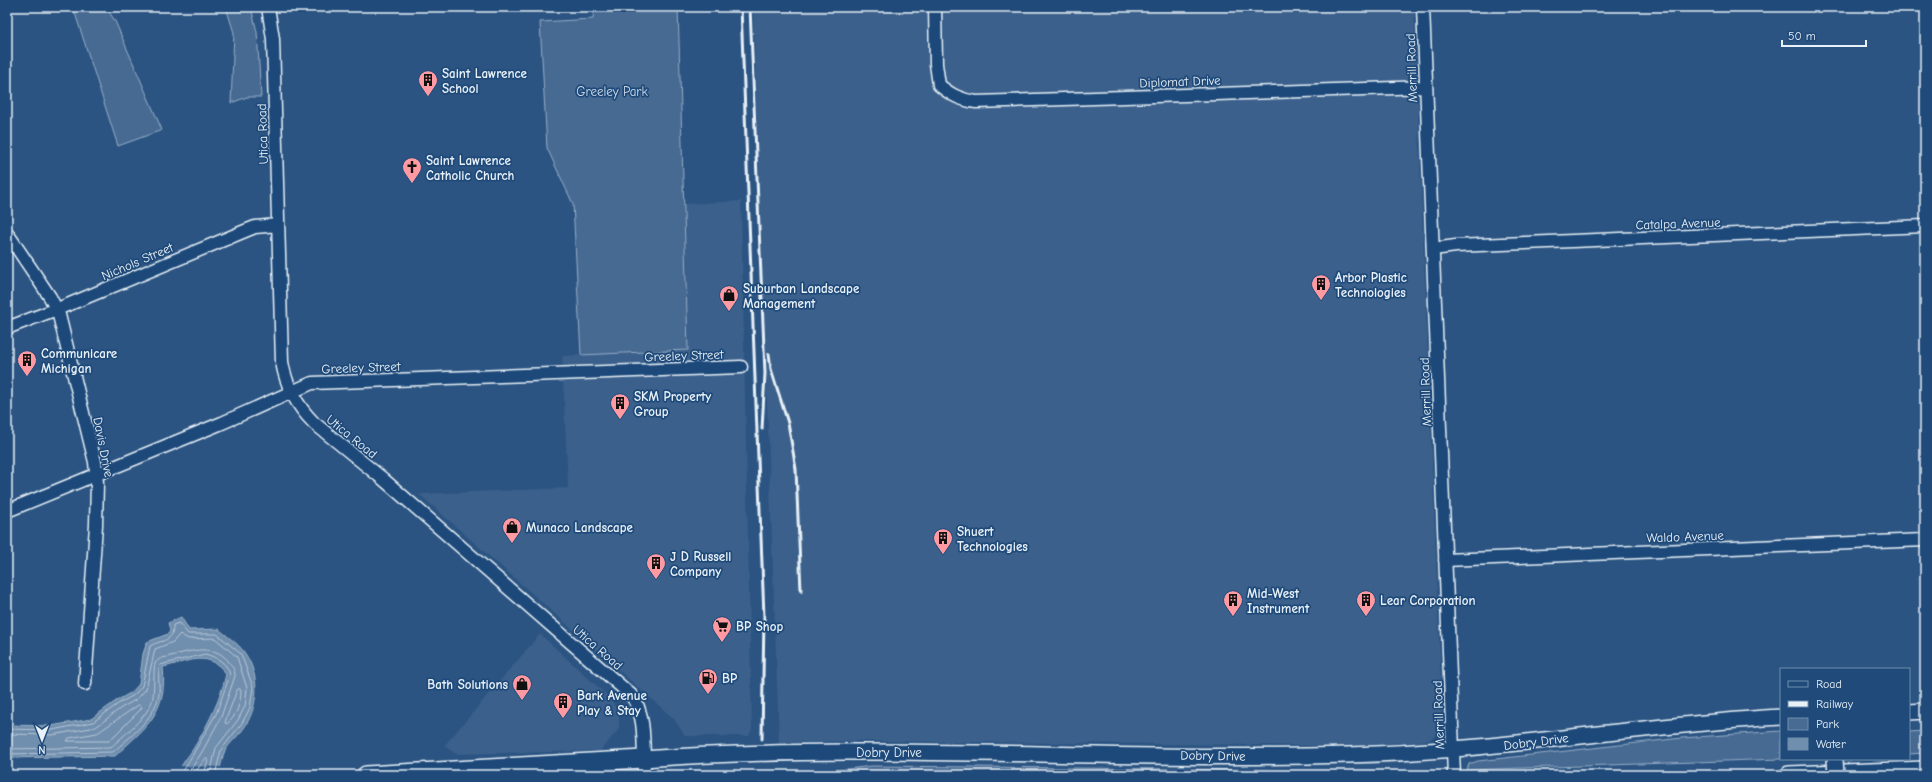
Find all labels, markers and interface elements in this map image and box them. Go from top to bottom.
scale bar [1782,22,1866,48]
text: 50 m [1788,29,1816,43]
street label: Merrill Road [1403,33,1420,103]
place label: Saint Lawrence School [442,66,528,96]
building icon: Saint Lawrence School [417,69,439,97]
street label: Diplomat Drive [1139,73,1221,90]
park label: Greeley Park [576,84,649,99]
street label: Utica Road [254,103,271,165]
place label: Saint Lawrence Catholic Church [426,153,515,183]
church icon: Saint Lawrence Catholic Church [401,156,423,184]
street label: Catalpa Avenue [1635,215,1721,232]
street label: Nichols Street [99,239,177,283]
place label: Arbor Plastic Technologies [1335,270,1407,300]
building icon: Arbor Plastic Technologies [1310,273,1332,301]
place label: Suburban Landscape Management [743,281,860,311]
shop icon: Suburban Landscape Management [718,284,740,312]
place label: Communicare Michigan [41,346,118,376]
street label: Greeley Street [644,347,725,364]
building icon: Communicare Michigan [16,349,38,377]
street label: Merrill Road [1417,357,1434,427]
street label: Greeley Street [321,359,402,376]
place label: SKM Property Group [634,389,711,419]
building icon: SKM Property Group [609,392,631,420]
street label: Utica Road [323,411,380,461]
street label: Davis Drive [90,416,117,479]
shop icon: Munaco Landscape [501,516,523,544]
place label: Munaco Landscape [526,520,633,535]
place label: Shuert Technologies [957,524,1028,554]
building icon: Shuert Technologies [932,527,954,555]
street label: Waldo Avenue [1646,528,1725,545]
place label: J D Russell Company [670,549,731,579]
building icon: J D Russell Company [645,552,667,580]
place label: Mid-West Instrument [1247,586,1310,616]
building icon: Mid-West Instrument [1222,589,1244,617]
building icon: Lear Corporation [1355,589,1377,617]
place label: Lear Corporation [1380,593,1475,608]
supermarket icon: BP Shop [711,615,733,643]
place label: BP Shop [736,619,783,634]
street label: Utica Road [570,622,626,673]
fuel station icon: BP [697,667,719,695]
legend [1780,668,1910,760]
place label: BP [722,671,738,686]
shop icon: Bath Solutions [511,673,533,701]
place label: Bath Solutions [427,677,508,692]
text: Road [1816,677,1842,691]
street label: Merrill Road [1430,680,1447,750]
place label: Bark Avenue Play & Stay [577,688,647,718]
building icon: Bark Avenue Play & Stay [552,691,574,719]
text: Railway [1816,697,1854,711]
text: Park [1816,717,1839,731]
north arrow [22,720,62,760]
street label: Dobry Drive [1503,730,1570,753]
text: Water [1816,737,1846,751]
text: N [38,743,46,756]
street label: Dobry Drive [856,745,922,760]
street label: Dobry Drive [1180,747,1246,764]

